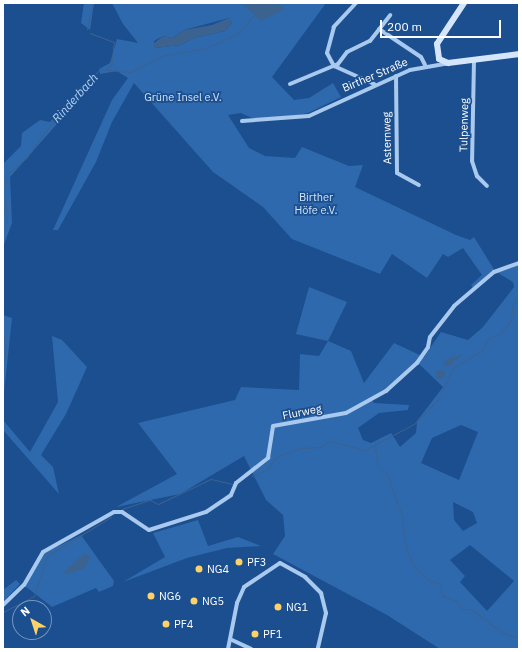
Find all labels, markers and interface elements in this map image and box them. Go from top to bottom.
scale bar [382,12,503,38]
text: 200 m [387,19,422,34]
street label: Birther Straße [340,55,410,95]
water label: Rinderbach [49,70,101,126]
park label: Grüne Insel e.V. [144,90,222,104]
street label: Tulpenweg [457,98,471,152]
street label: Asternweg [380,112,394,164]
park label: Birther Höfe e.V. [294,191,338,217]
street label: Flurweg [281,402,323,422]
place label: PF3 [247,555,266,569]
marker: PF3 [234,557,244,567]
place label: NG4 [207,562,229,576]
marker: NG4 [194,564,204,574]
place label: NG6 [159,589,181,603]
marker: NG6 [146,591,156,601]
place label: NG5 [202,594,224,608]
marker: NG5 [189,596,199,606]
north arrow [12,600,52,640]
place label: NG1 [286,600,308,614]
marker: NG1 [273,602,283,612]
text: N [18,604,33,619]
place label: PF4 [174,617,193,631]
marker: PF4 [161,619,171,629]
place label: PF1 [263,627,282,641]
marker: PF1 [250,629,260,639]

